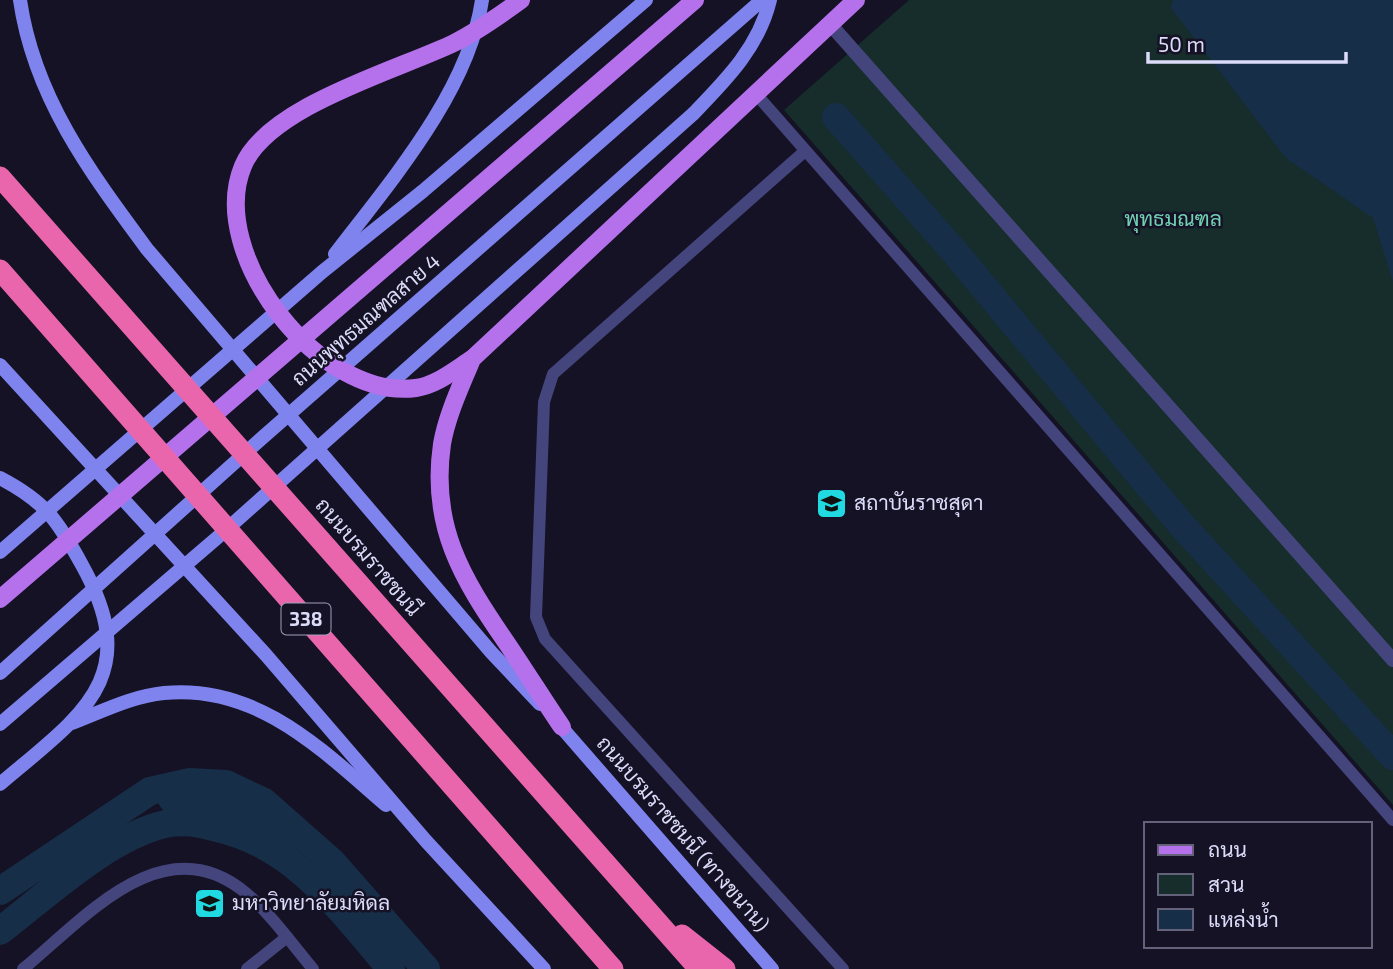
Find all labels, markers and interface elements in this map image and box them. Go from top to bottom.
scale bar [1148,21,1346,65]
text: 50 m [1158,31,1205,56]
park label: พุทธมณฑล [1124,205,1222,233]
street label: ถนนพุทธมณฑลสาย 4 [286,248,446,392]
school or university icon: สถาบันราชสุดา [814,486,848,520]
place label: สถาบันราชสุดา [854,489,983,517]
street label: ถนนบรมราชชนนี [311,492,427,620]
road number: 338 [282,604,330,634]
street label: ถนนบรมราชชนนี (ทางขนาน) [592,730,776,936]
legend [1144,822,1372,948]
text: ถนน [1208,836,1247,861]
text: สวน [1208,871,1244,896]
school or university icon: มหาวิทยาลัยมหิดล [192,886,226,920]
place label: มหาวิทยาลัยมหิดล [232,889,390,914]
text: แหล่งน้ำ [1208,902,1279,931]

